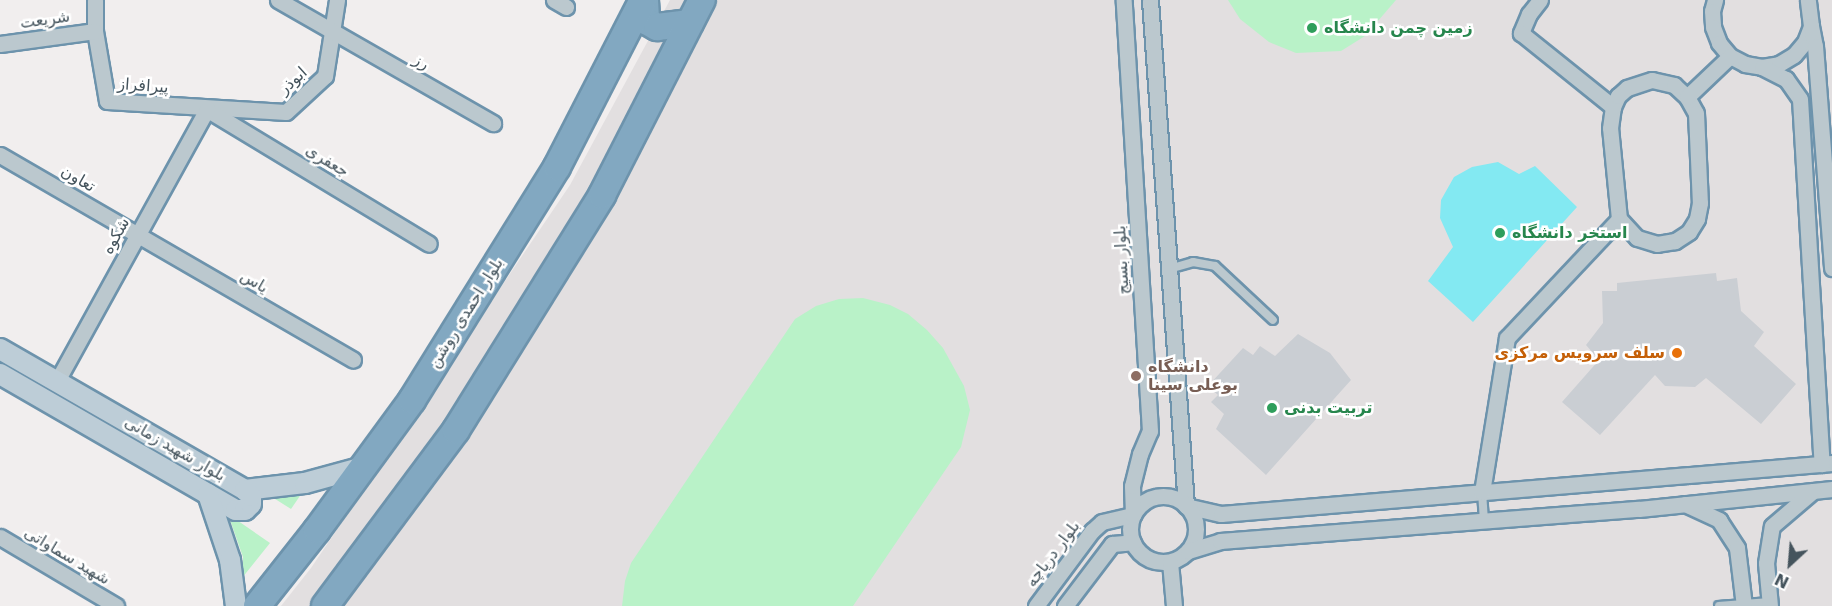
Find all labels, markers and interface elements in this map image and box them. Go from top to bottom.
street label: شریعت [19,7,71,33]
place label: زمین چمن دانشگاه [1324,18,1473,38]
marker: زمین چمن دانشگاه [1305,21,1319,35]
street label: رز [410,50,432,74]
street label: ابوذر [275,63,311,99]
street label: پیرافراز [117,75,169,97]
street label: جعفری [302,141,352,181]
street label: تعاون [57,162,99,196]
street label: شکوه [98,214,134,258]
place label: استخر دانشگاه [1512,223,1628,243]
street label: بلوار بسیج [1111,225,1133,295]
marker: استخر دانشگاه [1493,226,1507,240]
street label: بلوار احمدی روشن [424,255,508,371]
street label: یاس [237,266,271,298]
place label: سلف سرویس مرکزی [1494,343,1665,363]
marker: سلف سرویس مرکزی [1670,346,1684,360]
place label: دانشگاه بوعلی سینا [1148,357,1238,395]
marker: دانشگاه بوعلی سینا [1129,369,1143,383]
place label: تربیت بدنی [1284,398,1372,418]
marker: تربیت بدنی [1265,401,1279,415]
street label: بلوار شهید زمانی [121,412,229,486]
street label: بلوار دریاچه [1022,517,1084,591]
street label: شهید سماواتی [21,523,113,589]
north arrow [1760,534,1820,594]
text: N [1772,569,1792,592]

